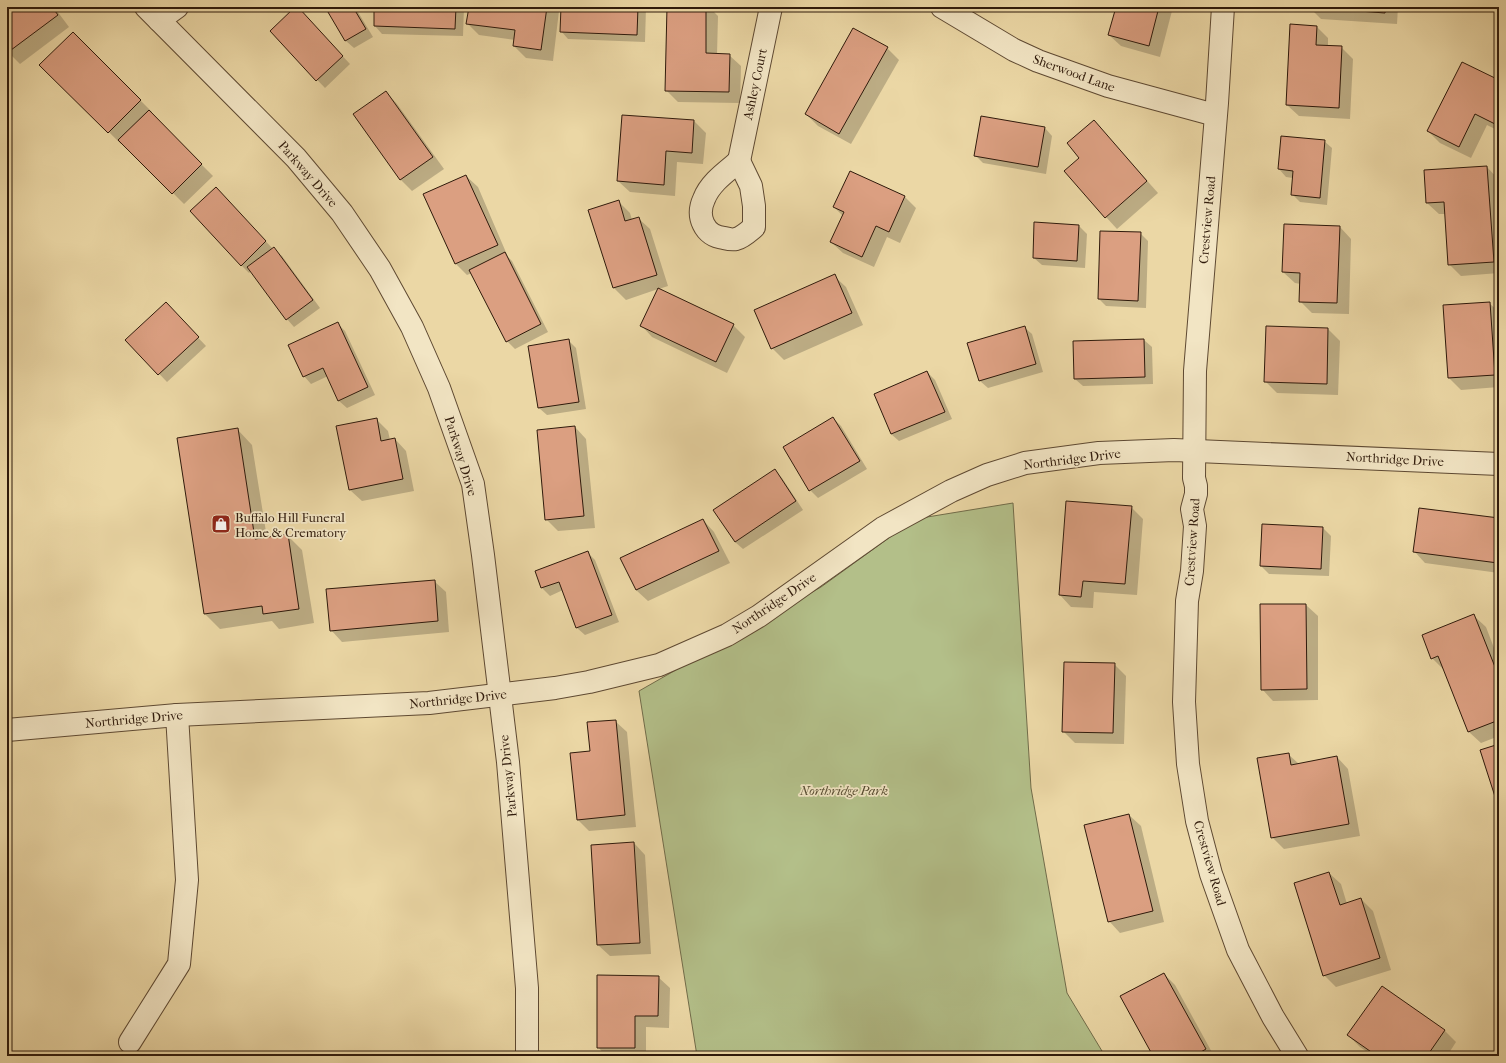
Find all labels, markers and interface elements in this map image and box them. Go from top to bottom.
street label: Ashley Court [740,47,770,122]
street label: Sherwood Lane [1031,51,1118,95]
street label: Parkway Drive [275,138,341,211]
street label: Crestview Road [1196,175,1218,265]
street label: Parkway Drive [442,414,480,498]
street label: Northridge Drive [1022,446,1122,472]
street label: Northridge Drive [1346,449,1445,469]
street label: Crestview Road [1181,497,1203,586]
place label: Buffalo Hill Funeral Home & Crematory [235,510,347,540]
shop icon: Buffalo Hill Funeral Home & Crematory [210,513,232,535]
street label: Northridge Drive [729,569,819,637]
street label: Northridge Drive [409,686,508,712]
street label: Northridge Drive [85,707,184,731]
street label: Parkway Drive [496,734,520,818]
park label: Northridge Park [799,783,888,798]
street label: Crestview Road [1191,819,1230,908]

